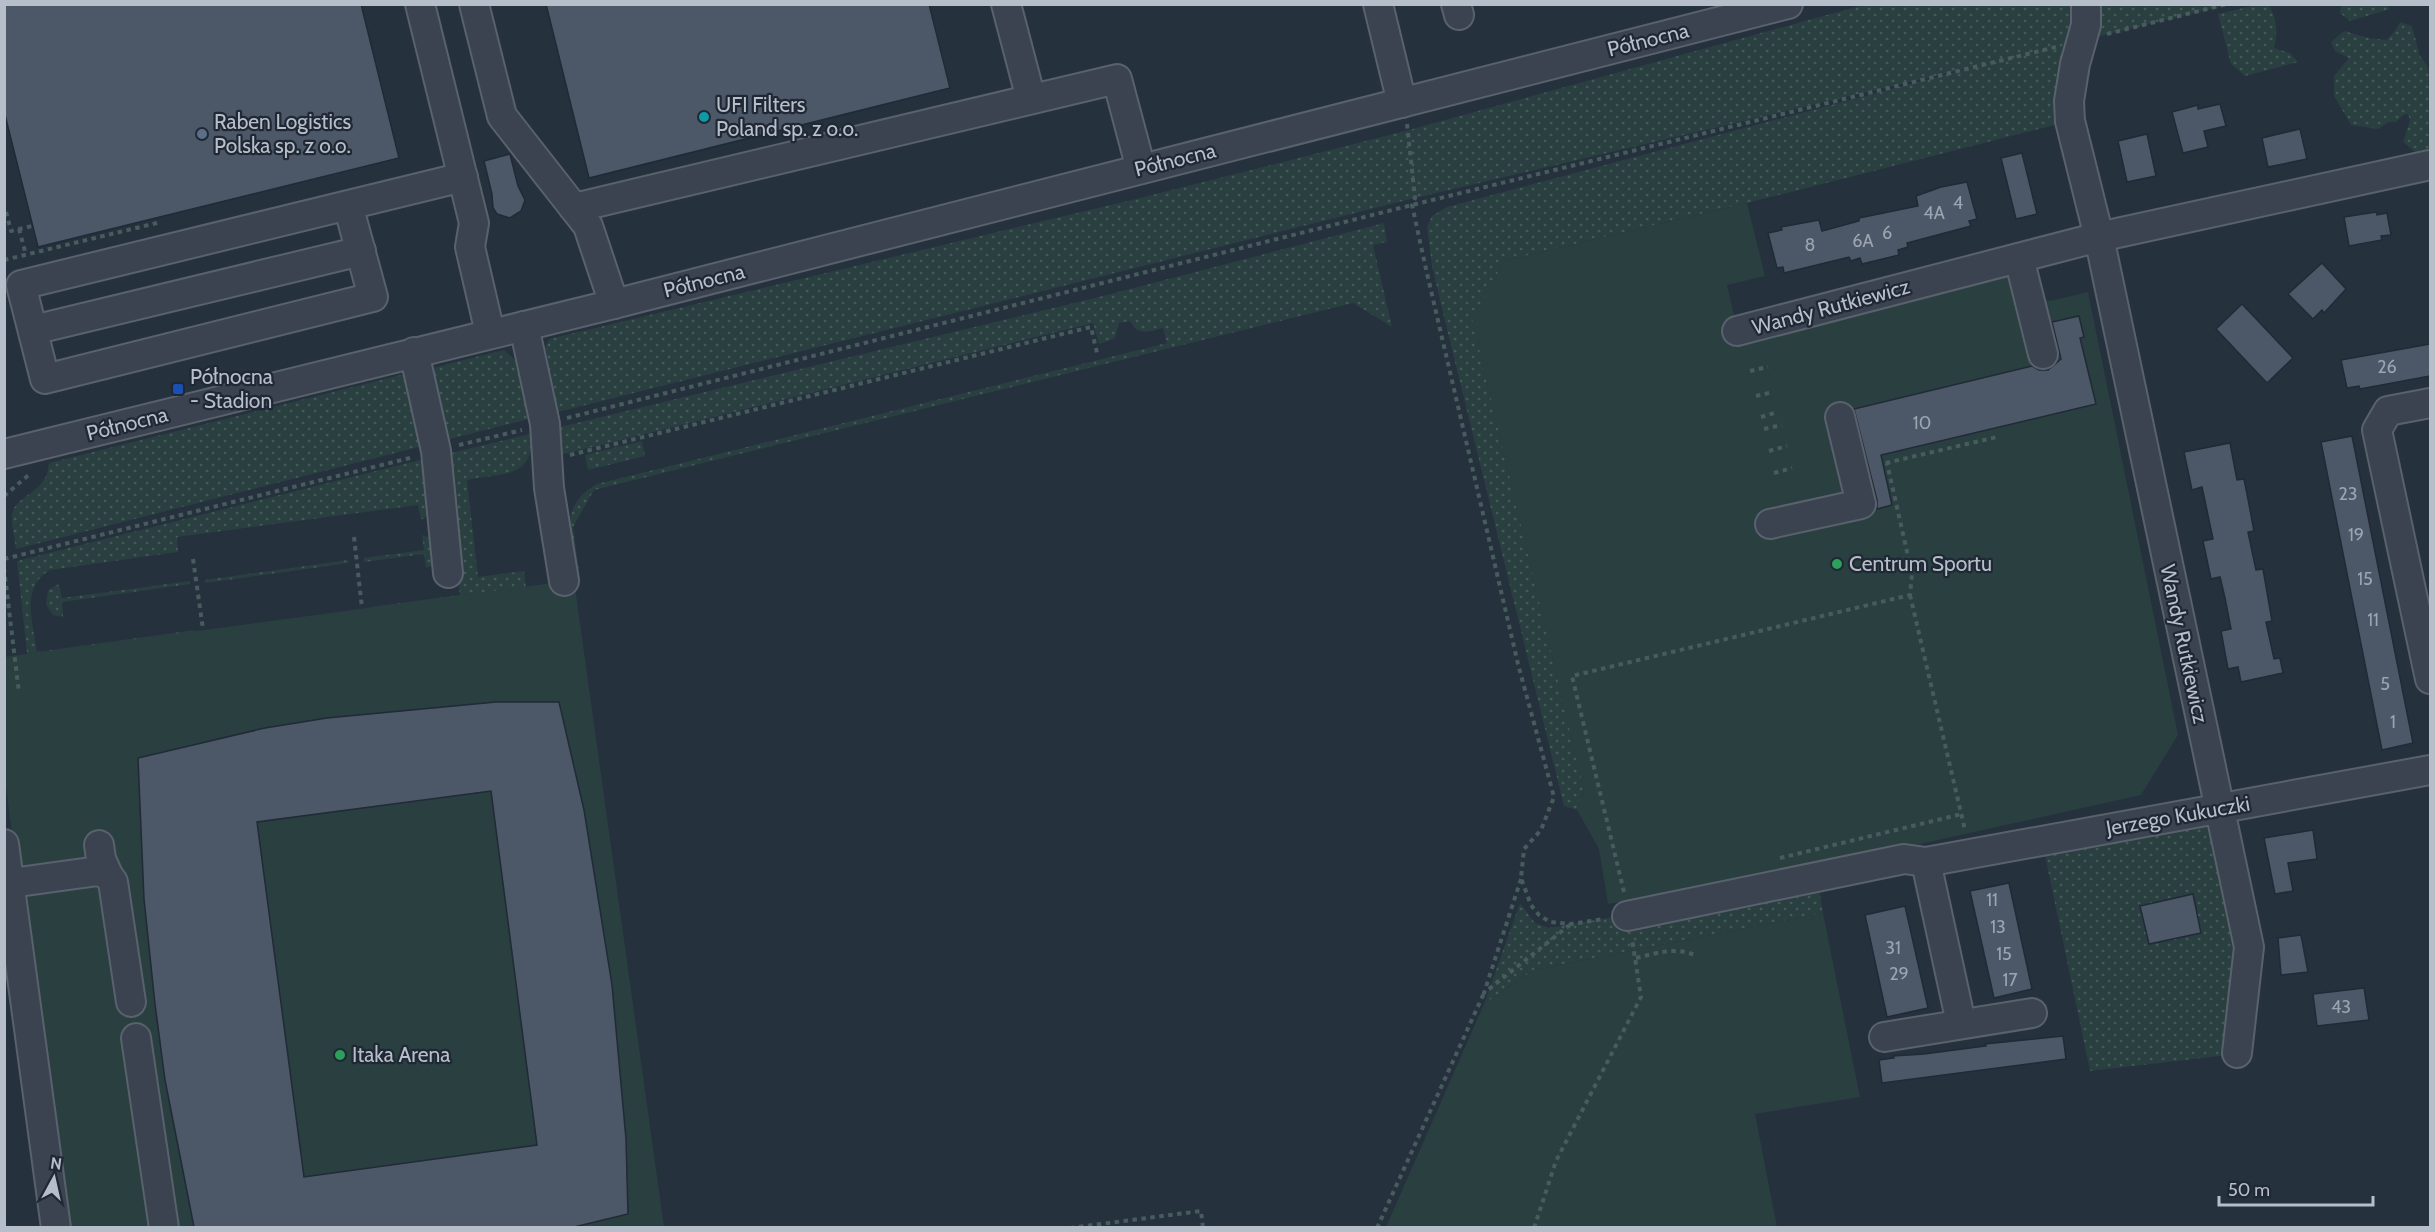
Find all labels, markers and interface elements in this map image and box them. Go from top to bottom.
street label: Północna [1605,17,1691,62]
place label: UFI Filters Poland sp. z o.o. [716,92,858,141]
place label: Raben Logistics Polska sp. z o.o. [214,109,351,158]
marker: UFI Filters Poland sp. z o.o. [697,110,711,124]
marker: Raben Logistics Polska sp. z o.o. [195,127,209,141]
street label: Północna [1132,137,1218,182]
house number: 4 [1953,192,1963,214]
house number: 4A [1923,202,1945,224]
house number: 6 [1882,222,1892,244]
house number: 6A [1852,230,1874,252]
house number: 8 [1805,234,1815,256]
street label: Północna [661,258,747,303]
street label: Wandy Rutkiewicz [1749,273,1912,340]
house number: 26 [2377,356,2397,378]
place label: Północna - Stadion [190,364,273,413]
marker: Północna - Stadion [171,382,185,396]
street label: Północna [84,401,170,446]
house number: 10 [1913,412,1931,434]
house number: 23 [2338,483,2358,505]
house number: 19 [2348,524,2364,546]
place label: Centrum Sportu [1849,551,1992,576]
marker: Centrum Sportu [1830,557,1844,571]
street label: Wandy Rutkiewicz [2155,562,2214,726]
house number: 15 [2357,568,2373,590]
house number: 11 [2367,609,2379,631]
house number: 5 [2380,673,2390,695]
house number: 1 [2390,711,2396,733]
street label: Jerzego Kukuczki [2103,791,2252,841]
house number: 11 [1986,889,1998,911]
house number: 13 [1990,916,2006,938]
house number: 31 [1885,937,1901,959]
house number: 15 [1996,943,2012,965]
house number: 29 [1889,963,1909,985]
house number: 17 [2003,969,2017,991]
house number: 43 [2331,996,2351,1018]
place label: Itaka Arena [352,1042,450,1067]
marker: Itaka Arena [333,1048,347,1062]
north arrow [24,1148,84,1208]
text: N [49,1153,63,1174]
scale bar [2219,1169,2374,1207]
text: 50 m [2228,1179,2270,1201]

